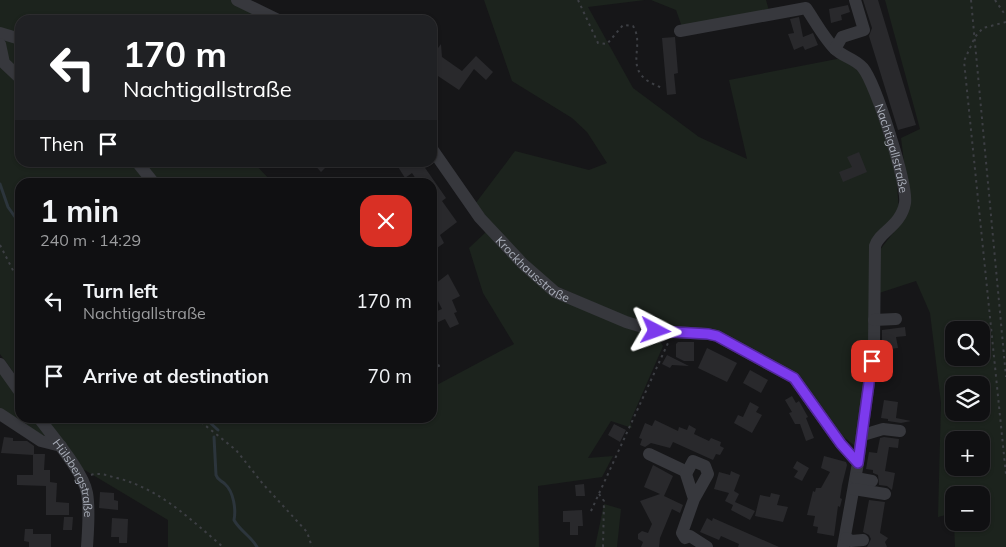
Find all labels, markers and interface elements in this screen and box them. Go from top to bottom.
text: 170 m [123,32,227,76]
icon: left [40,35,105,100]
text: Nachtigallstraße [123,75,292,103]
street label: Nachtigallstraße [872,101,912,194]
icon: arrive [94,130,122,158]
text: Then [40,132,84,156]
text: 1 min [40,192,119,230]
button: close [360,195,412,247]
text: 240 m · 14:29 [40,230,141,250]
street label: Krockhausstraße [493,233,572,305]
text: Turn left [83,279,158,303]
icon: left [40,287,68,315]
text: 170 m [356,289,412,313]
text: Nachtigallstraße [83,303,206,323]
position arrow [629,304,681,356]
map controls [945,321,990,531]
button: search [945,321,990,366]
pin [851,340,893,382]
icon: arrive [858,347,886,375]
icon: arrive [40,362,68,390]
text: Arrive at destination [83,364,269,388]
text: 70 m [368,364,412,388]
button: layers [945,376,990,421]
button: + [945,431,990,476]
street label: Hülsbergstraße [50,435,96,517]
button: − [945,486,990,531]

